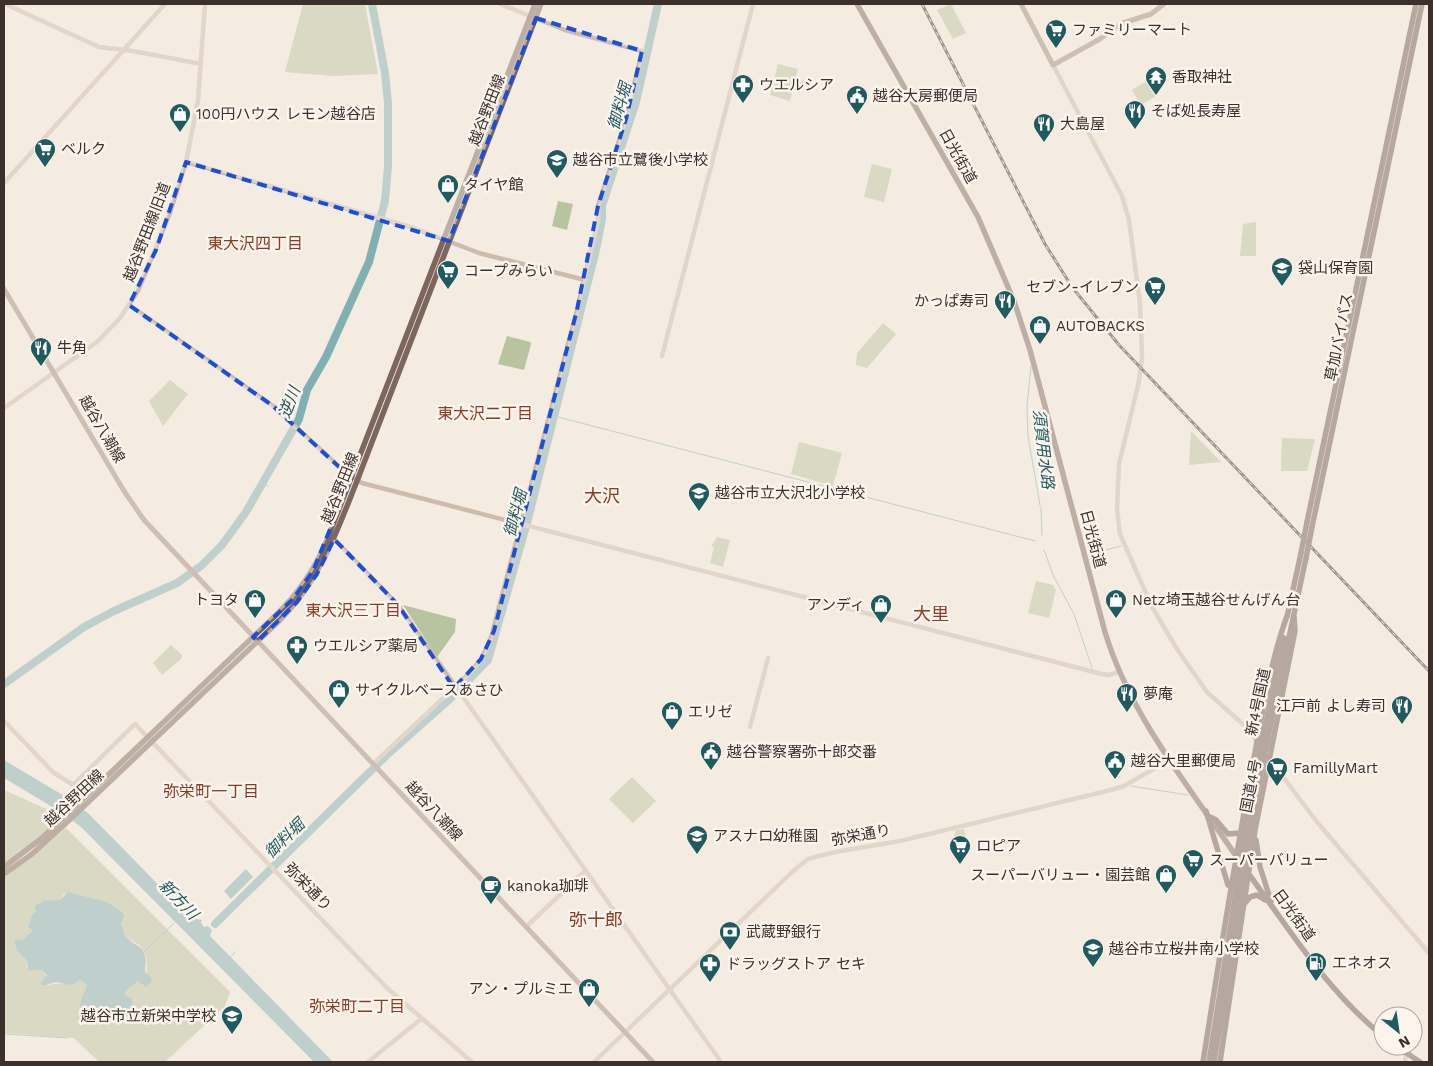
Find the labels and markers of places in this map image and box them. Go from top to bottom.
supermarket icon: ファミリーマート [1044,18,1068,49]
place label: ファミリーマート [1072,21,1192,39]
temple icon: 香取神社 [1144,65,1168,96]
place label: 香取神社 [1172,68,1232,86]
pharmacy icon: ウエルシア [731,73,755,104]
place label: ウエルシア [759,76,834,94]
public building icon: 越谷大房郵便局 [845,84,869,115]
place label: 越谷大房郵便局 [872,87,978,105]
restaurant icon: そば処長寿屋 [1123,99,1147,130]
shop icon: 100円ハウス レモン越谷店 [168,102,192,133]
place label: そば処長寿屋 [1151,102,1241,120]
place label: 100円ハウス レモン越谷店 [196,105,376,123]
restaurant icon: 大島屋 [1032,112,1056,143]
place label: 大島屋 [1060,115,1105,133]
supermarket icon: ベルク [33,137,57,168]
place label: ベルク [61,140,106,158]
school or university icon: 越谷市立鷺後小学校 [545,148,569,179]
place label: 越谷市立鷺後小学校 [572,151,708,169]
shop icon: タイヤ館 [436,173,460,204]
place label: タイヤ館 [464,176,524,194]
school or university icon: 袋山保育園 [1270,256,1294,287]
supermarket icon: コープみらい [436,259,460,290]
place label: 袋山保育園 [1298,259,1373,277]
place label: コープみらい [464,262,553,280]
supermarket icon: セブン-イレブン [1143,275,1167,306]
place label: セブン-イレブン [1026,278,1139,296]
restaurant icon: かっぱ寿司 [993,289,1017,320]
place label: かっぱ寿司 [914,292,989,310]
shop icon: AUTOBACKS [1028,314,1052,345]
place label: AUTOBACKS [1056,317,1145,335]
restaurant icon: 牛角 [29,336,53,367]
place label: 牛角 [57,339,87,357]
school or university icon: 越谷市立大沢北小学校 [687,481,711,512]
place label: 越谷市立大沢北小学校 [714,484,865,502]
shop icon: トヨタ [243,588,267,619]
shop icon: Netz埼玉越谷せんげん台 [1104,588,1128,619]
place label: トヨタ [194,591,239,609]
place label: Netz埼玉越谷せんげん台 [1132,591,1301,609]
shop icon: アンディ [869,593,893,624]
place label: アンディ [807,596,865,614]
pharmacy icon: ウエルシア薬局 [285,634,309,665]
place label: ウエルシア薬局 [313,637,418,655]
shop icon: サイクルベースあさひ [327,678,351,709]
place label: サイクルベースあさひ [355,681,504,699]
restaurant icon: 夢庵 [1115,682,1139,713]
place label: 夢庵 [1143,685,1173,703]
restaurant icon: 江戸前 よし寿司 [1390,694,1414,725]
place label: 江戸前 よし寿司 [1276,697,1386,715]
shop icon: エリゼ [660,700,684,731]
place label: エリゼ [688,703,733,721]
public building icon: 越谷警察署弥十郎交番 [699,740,723,771]
place label: 越谷警察署弥十郎交番 [726,743,877,761]
public building icon: 越谷大里郵便局 [1103,749,1127,780]
place label: 越谷大里郵便局 [1130,752,1236,770]
supermarket icon: FamillyMart [1265,756,1289,787]
place label: FamillyMart [1293,759,1379,777]
school or university icon: アスナロ幼稚園 [685,824,709,855]
place label: アスナロ幼稚園 [713,827,818,845]
supermarket icon: ロピア [948,834,972,865]
place label: ロピア [976,837,1021,855]
supermarket icon: スーパーバリュー [1181,848,1205,879]
place label: スーパーバリュー [1209,851,1329,869]
shop icon: スーパーバリュー・園芸館 [1154,863,1178,894]
place label: スーパーバリュー・園芸館 [970,866,1150,884]
cafe icon: kanoka珈琲 [479,874,503,905]
place label: kanoka珈琲 [507,877,589,895]
bank icon: 武蔵野銀行 [718,920,742,951]
place label: 武蔵野銀行 [746,923,821,941]
school or university icon: 越谷市立桜井南小学校 [1081,937,1105,968]
place label: 越谷市立桜井南小学校 [1108,940,1259,958]
fuel station icon: エネオス [1304,951,1328,982]
pharmacy icon: ドラッグストア セキ [698,952,722,983]
place label: エネオス [1332,954,1392,972]
place label: ドラッグストア セキ [726,955,866,973]
shop icon: アン・プルミエ [577,977,601,1008]
place label: アン・プルミエ [469,980,573,998]
school or university icon: 越谷市立新栄中学校 [220,1004,244,1035]
place label: 越谷市立新栄中学校 [80,1007,216,1025]

